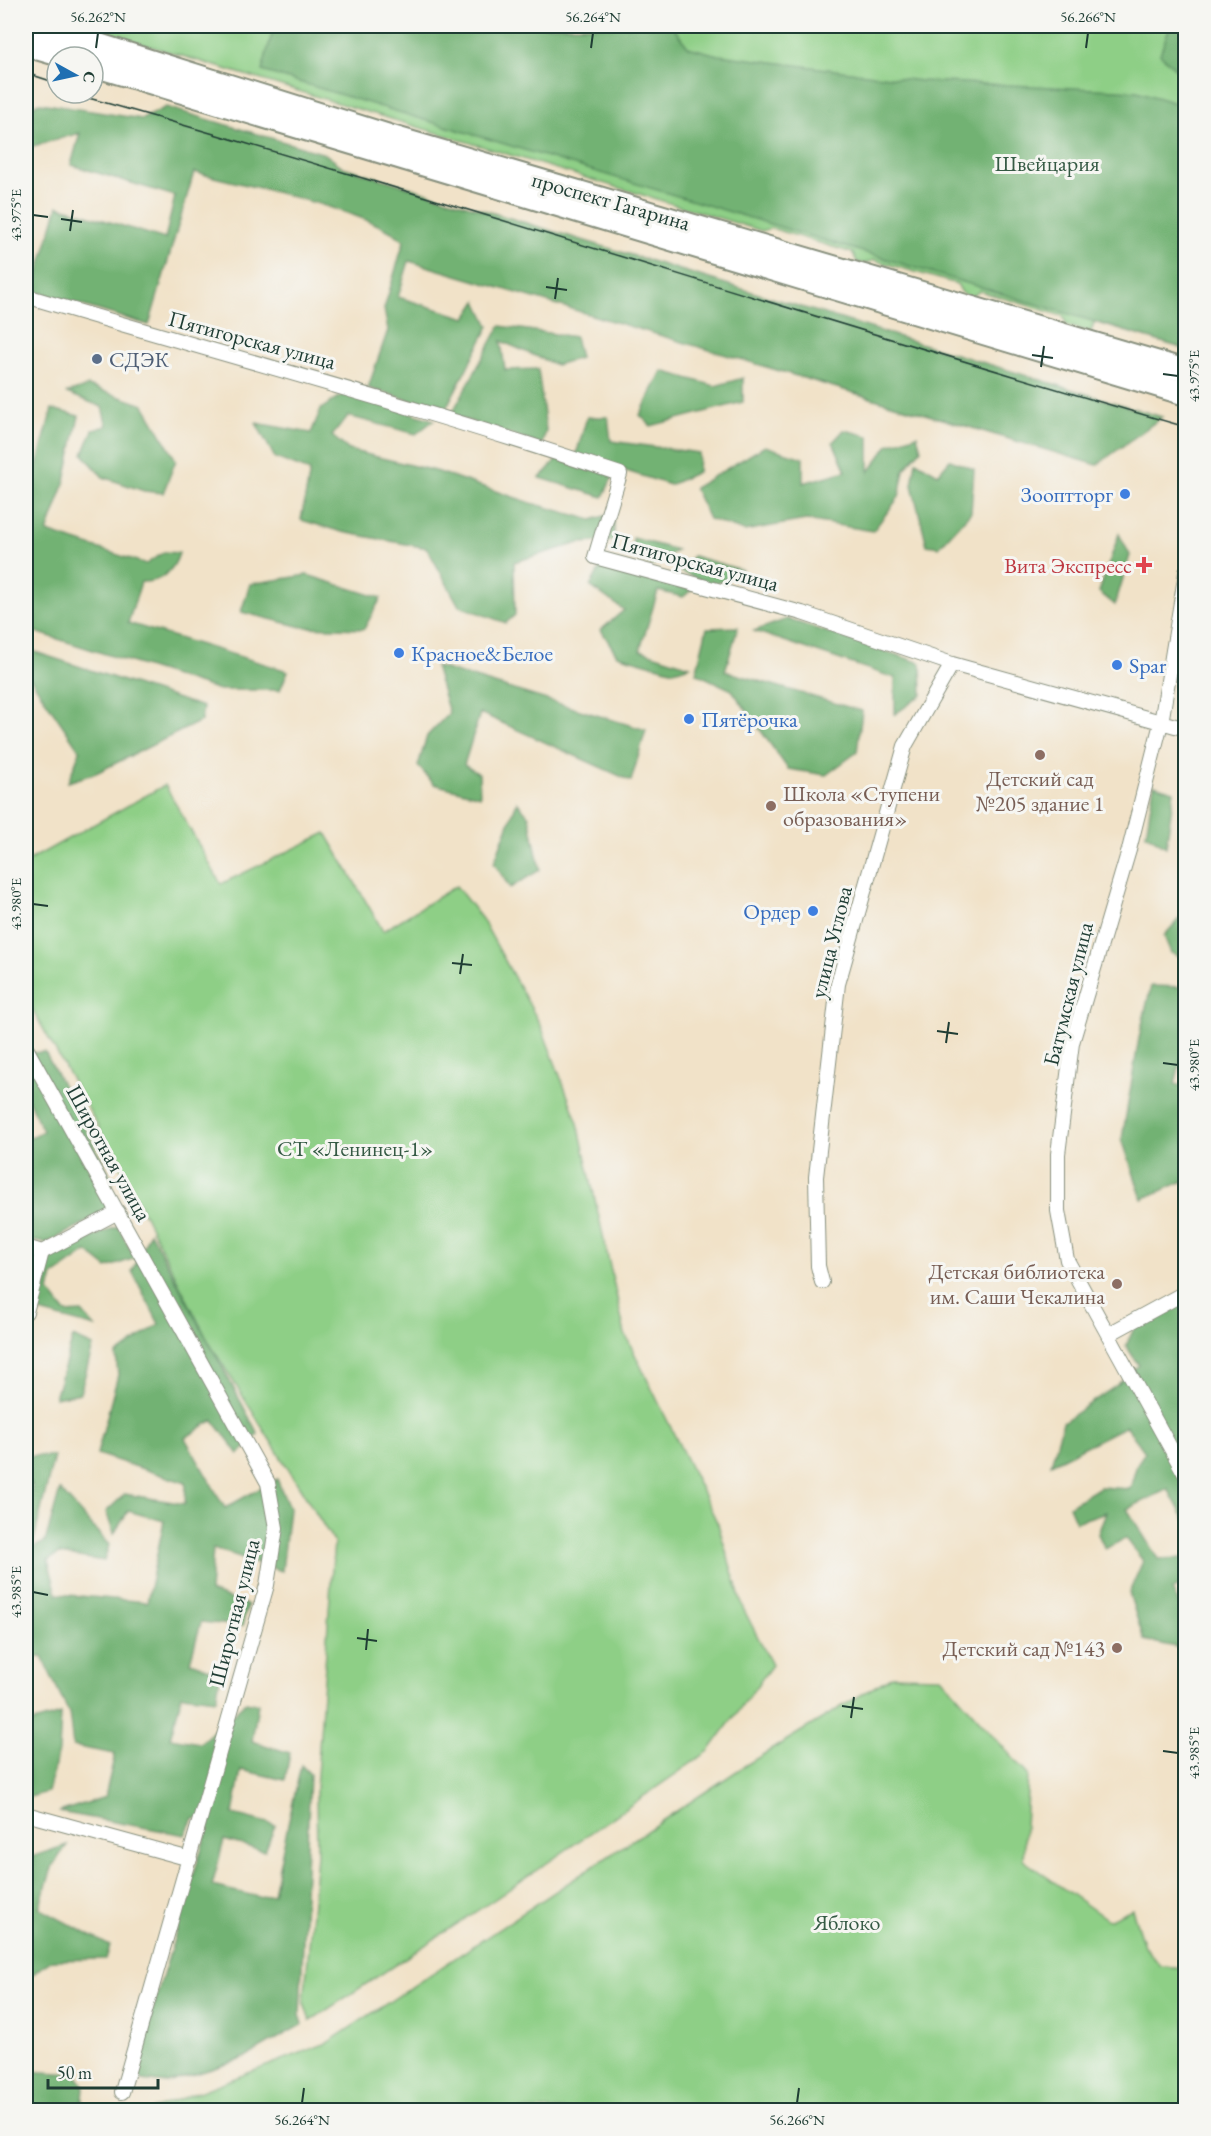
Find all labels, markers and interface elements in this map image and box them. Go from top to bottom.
text: 56.262°N [70,7,126,26]
text: 56.264°N [565,7,621,26]
text: 56.266°N [1060,7,1116,26]
north arrow [45,45,105,105]
text: С [78,70,101,84]
park label: Швейцария [994,149,1100,178]
street label: проспект Гагарина [529,165,694,237]
text: 43.975°E [6,188,25,241]
street label: Пятигорская улица [165,304,339,376]
place label: СДЭК [109,345,169,374]
text: 43.975°E [1184,349,1203,402]
marker: СДЭК [90,352,104,366]
place label: Зооптторг [1021,480,1113,509]
marker: Зооптторг [1118,487,1132,501]
street label: Пятигорская улица [608,526,782,598]
place label: Вита Экспресс [1004,551,1132,580]
marker: Вита Экспресс [1137,558,1151,572]
place label: Красное&Белое [411,639,553,668]
marker: Красное&Белое [392,646,406,660]
place label: Spar [1129,651,1167,680]
marker: Spar [1110,658,1124,672]
place label: Пятёрочка [701,705,798,734]
marker: Пятёрочка [682,712,696,726]
marker: Детский сад №205 здание 1 [1033,748,1047,762]
place label: Детский сад №205 здание 1 [976,764,1104,818]
place label: Школа «Ступени образования» [783,779,940,833]
marker: Школа «Ступени образования» [764,799,778,813]
text: 43.980°E [6,877,25,930]
street label: улица Углова [803,883,859,1001]
place label: Ордер [743,897,801,926]
marker: Ордер [806,904,820,918]
street label: Батумская улица [1036,919,1100,1069]
text: 43.980°E [1184,1038,1203,1091]
street label: Широтная улица [60,1080,159,1226]
park label: СТ «Ленинец-1» [277,1134,433,1163]
place label: Детская библиотека им. Саши Чекалина [929,1257,1105,1311]
marker: Детская библиотека им. Саши Чекалина [1110,1277,1124,1291]
street label: Широтная улица [202,1536,266,1690]
text: 43.985°E [6,1565,25,1618]
place label: Детский сад №143 [943,1634,1105,1663]
marker: Детский сад №143 [1110,1641,1124,1655]
text: 43.985°E [1184,1726,1203,1779]
park label: Яблоко [813,1908,880,1937]
scale bar [48,2052,158,2090]
text: 50 m [57,2061,92,2084]
text: 56.264°N [274,2110,330,2129]
text: 56.266°N [769,2110,825,2129]

